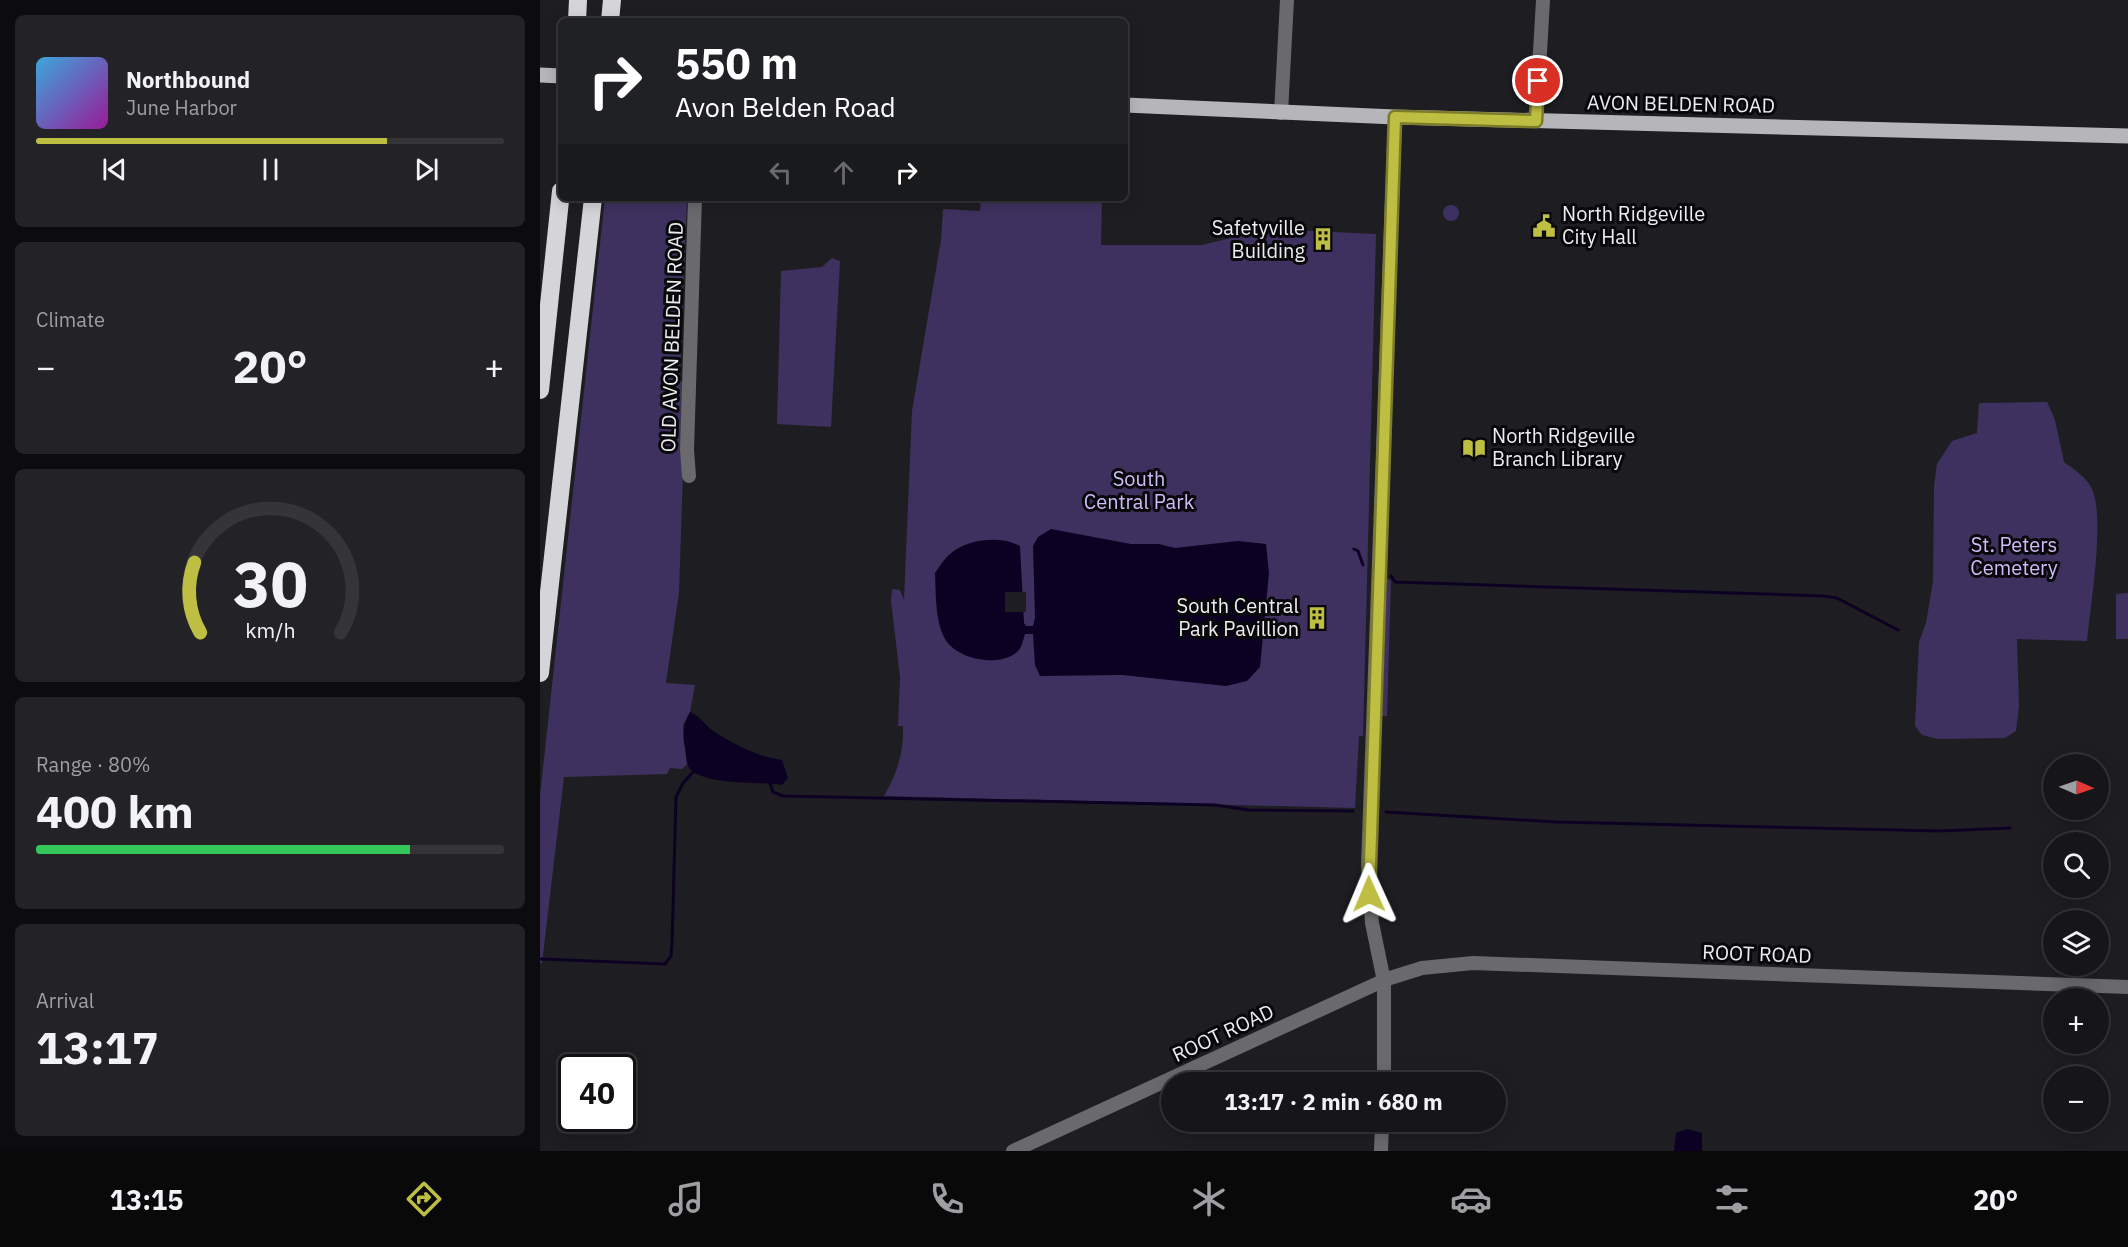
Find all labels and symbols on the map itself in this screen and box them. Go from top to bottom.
pin [1512,55,1563,106]
street label: AVON BELDEN ROAD [1587,88,1775,119]
place label: North Ridgeville City Hall [1562,200,1705,250]
public building icon: North Ridgeville City Hall [1531,213,1557,239]
place label: Safetyville Building [1212,214,1305,264]
street label: OLD AVON BELDEN ROAD [654,221,689,453]
building icon: Safetyville Building [1310,226,1336,252]
place label: North Ridgeville Branch Library [1492,422,1635,472]
library icon: North Ridgeville Branch Library [1461,435,1487,461]
park label: South Central Park [1084,465,1195,515]
park label: St. Peters Cemetery [1970,531,2058,581]
place label: South Central Park Pavillion [1177,592,1299,642]
building icon: South Central Park Pavillion [1304,605,1330,631]
north arrow [2043,754,2109,820]
position arrow [1337,862,1401,926]
street label: ROOT ROAD [1702,938,1812,969]
street label: ROOT ROAD [1168,997,1278,1068]
speed limit sign: 40 [558,1054,636,1132]

